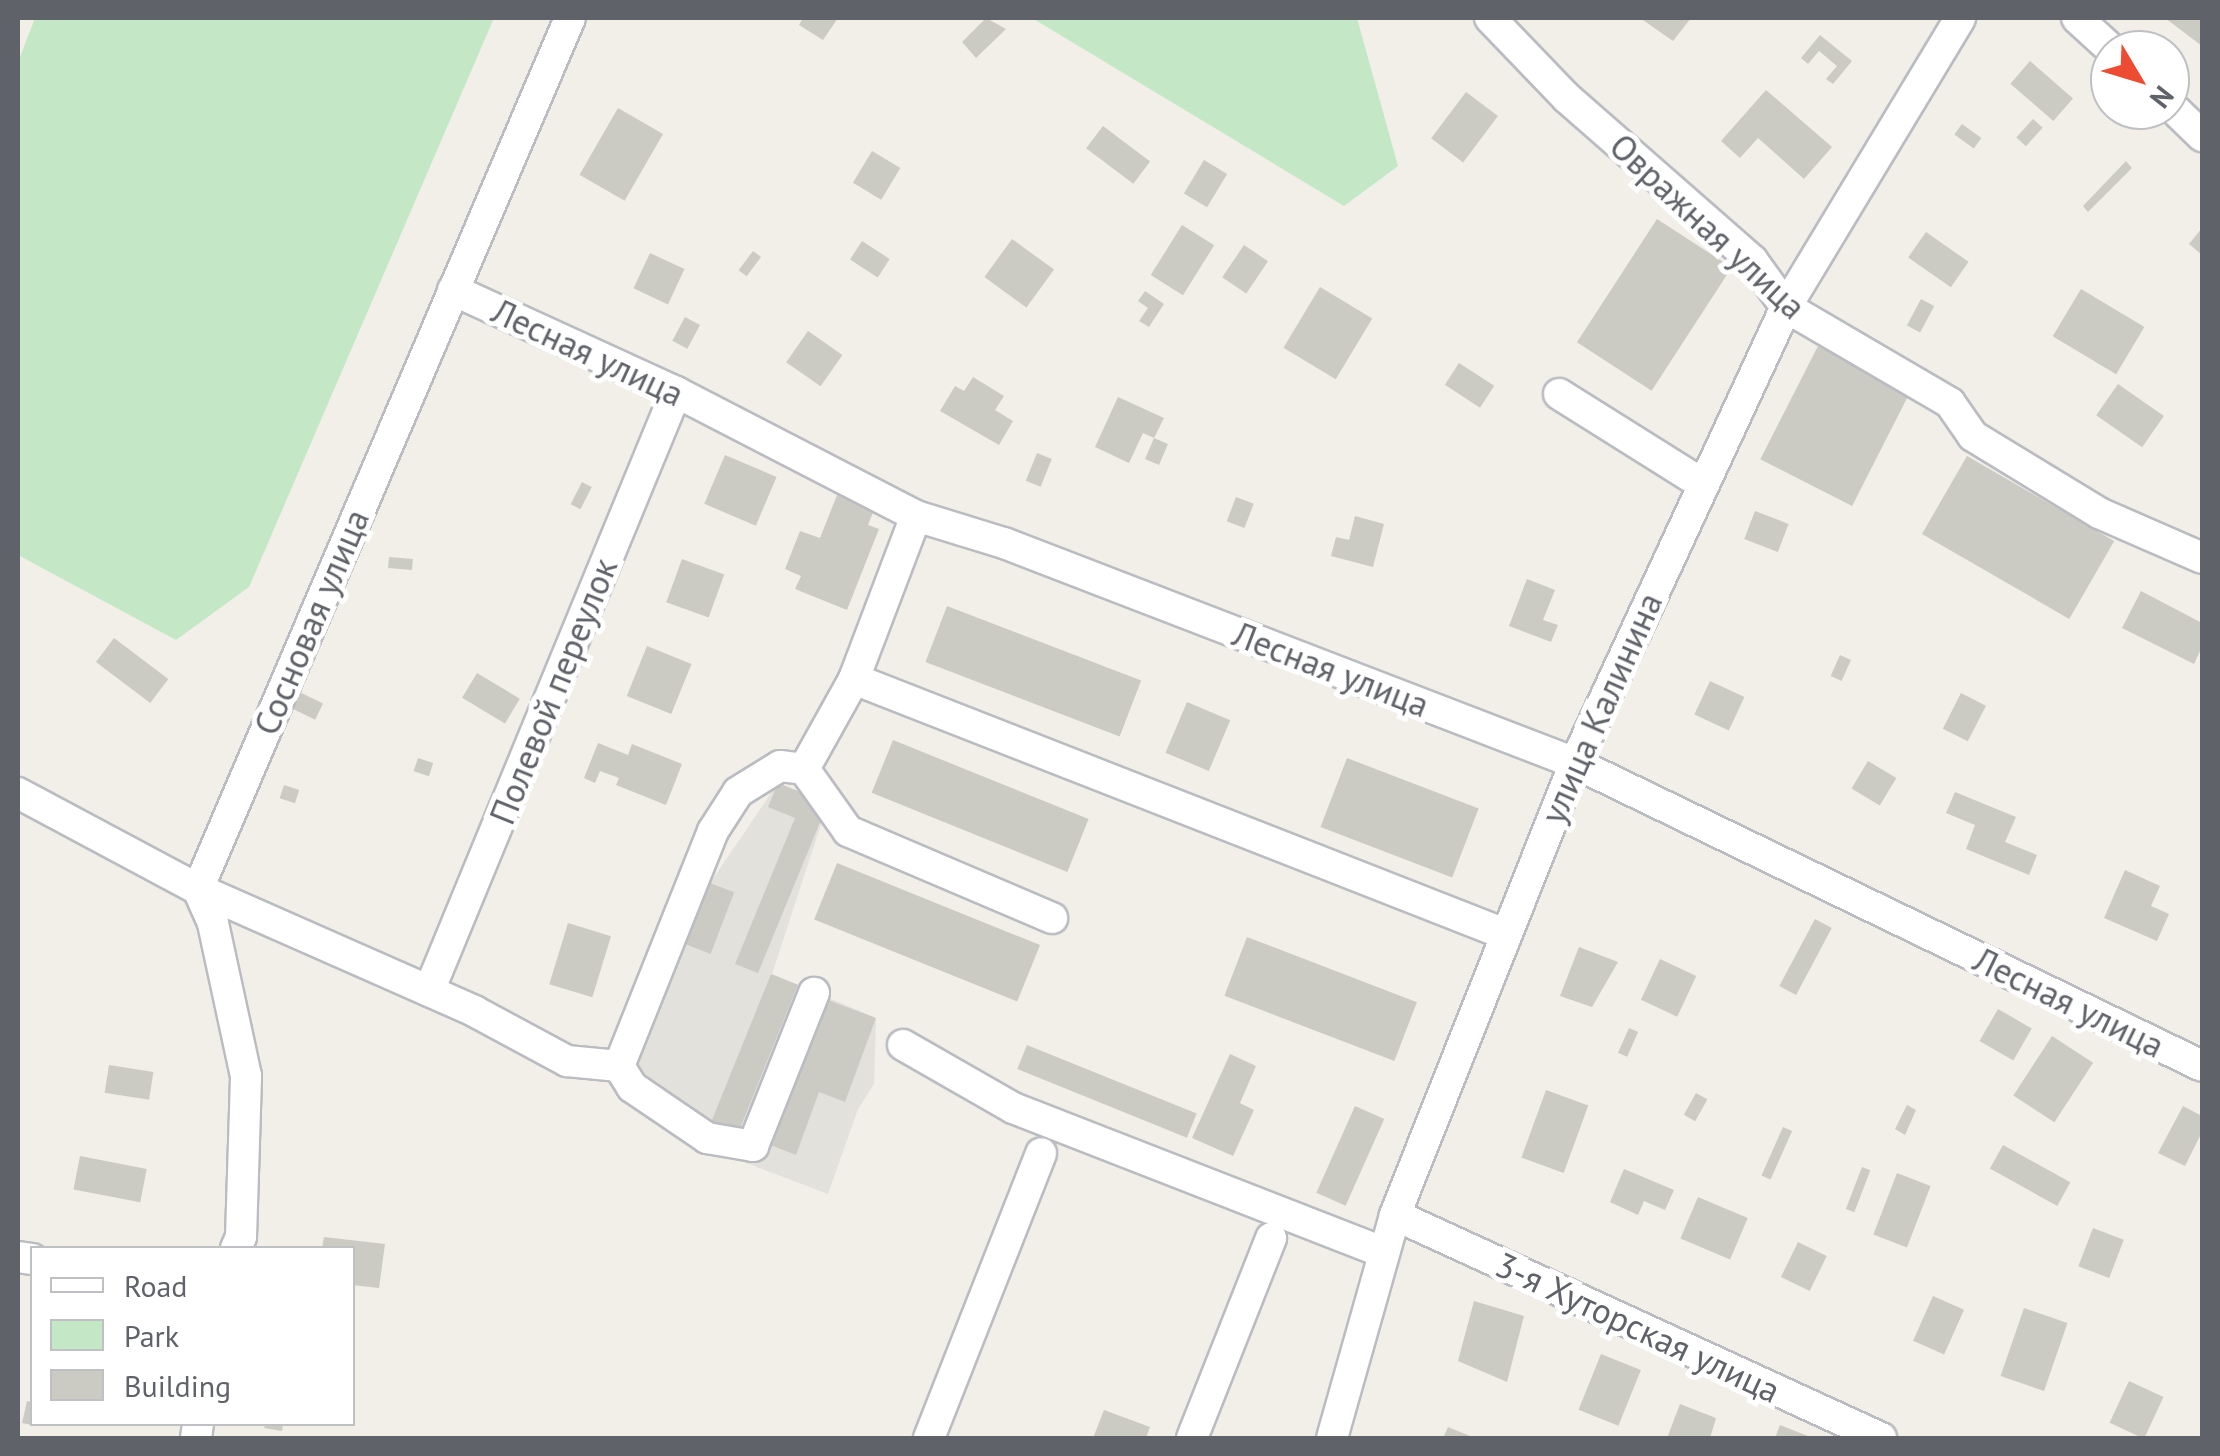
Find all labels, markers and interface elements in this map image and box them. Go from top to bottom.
north arrow [2090,30,2190,130]
text: N [2142,79,2183,116]
street label: Овражная улица [1602,125,1814,327]
street label: Лесная улица [486,289,690,415]
street label: Сосновая улица [245,503,377,741]
street label: Полевой переулок [480,552,626,830]
street label: улица Калинина [1531,586,1671,830]
street label: Лесная улица [1227,612,1435,726]
street label: Лесная улица [1967,938,2171,1066]
street label: 3-я Хуторская улица [1489,1242,1787,1412]
legend [30,1246,355,1426]
text: Road [124,1266,188,1305]
text: Park [124,1316,179,1355]
text: Building [124,1366,231,1405]

